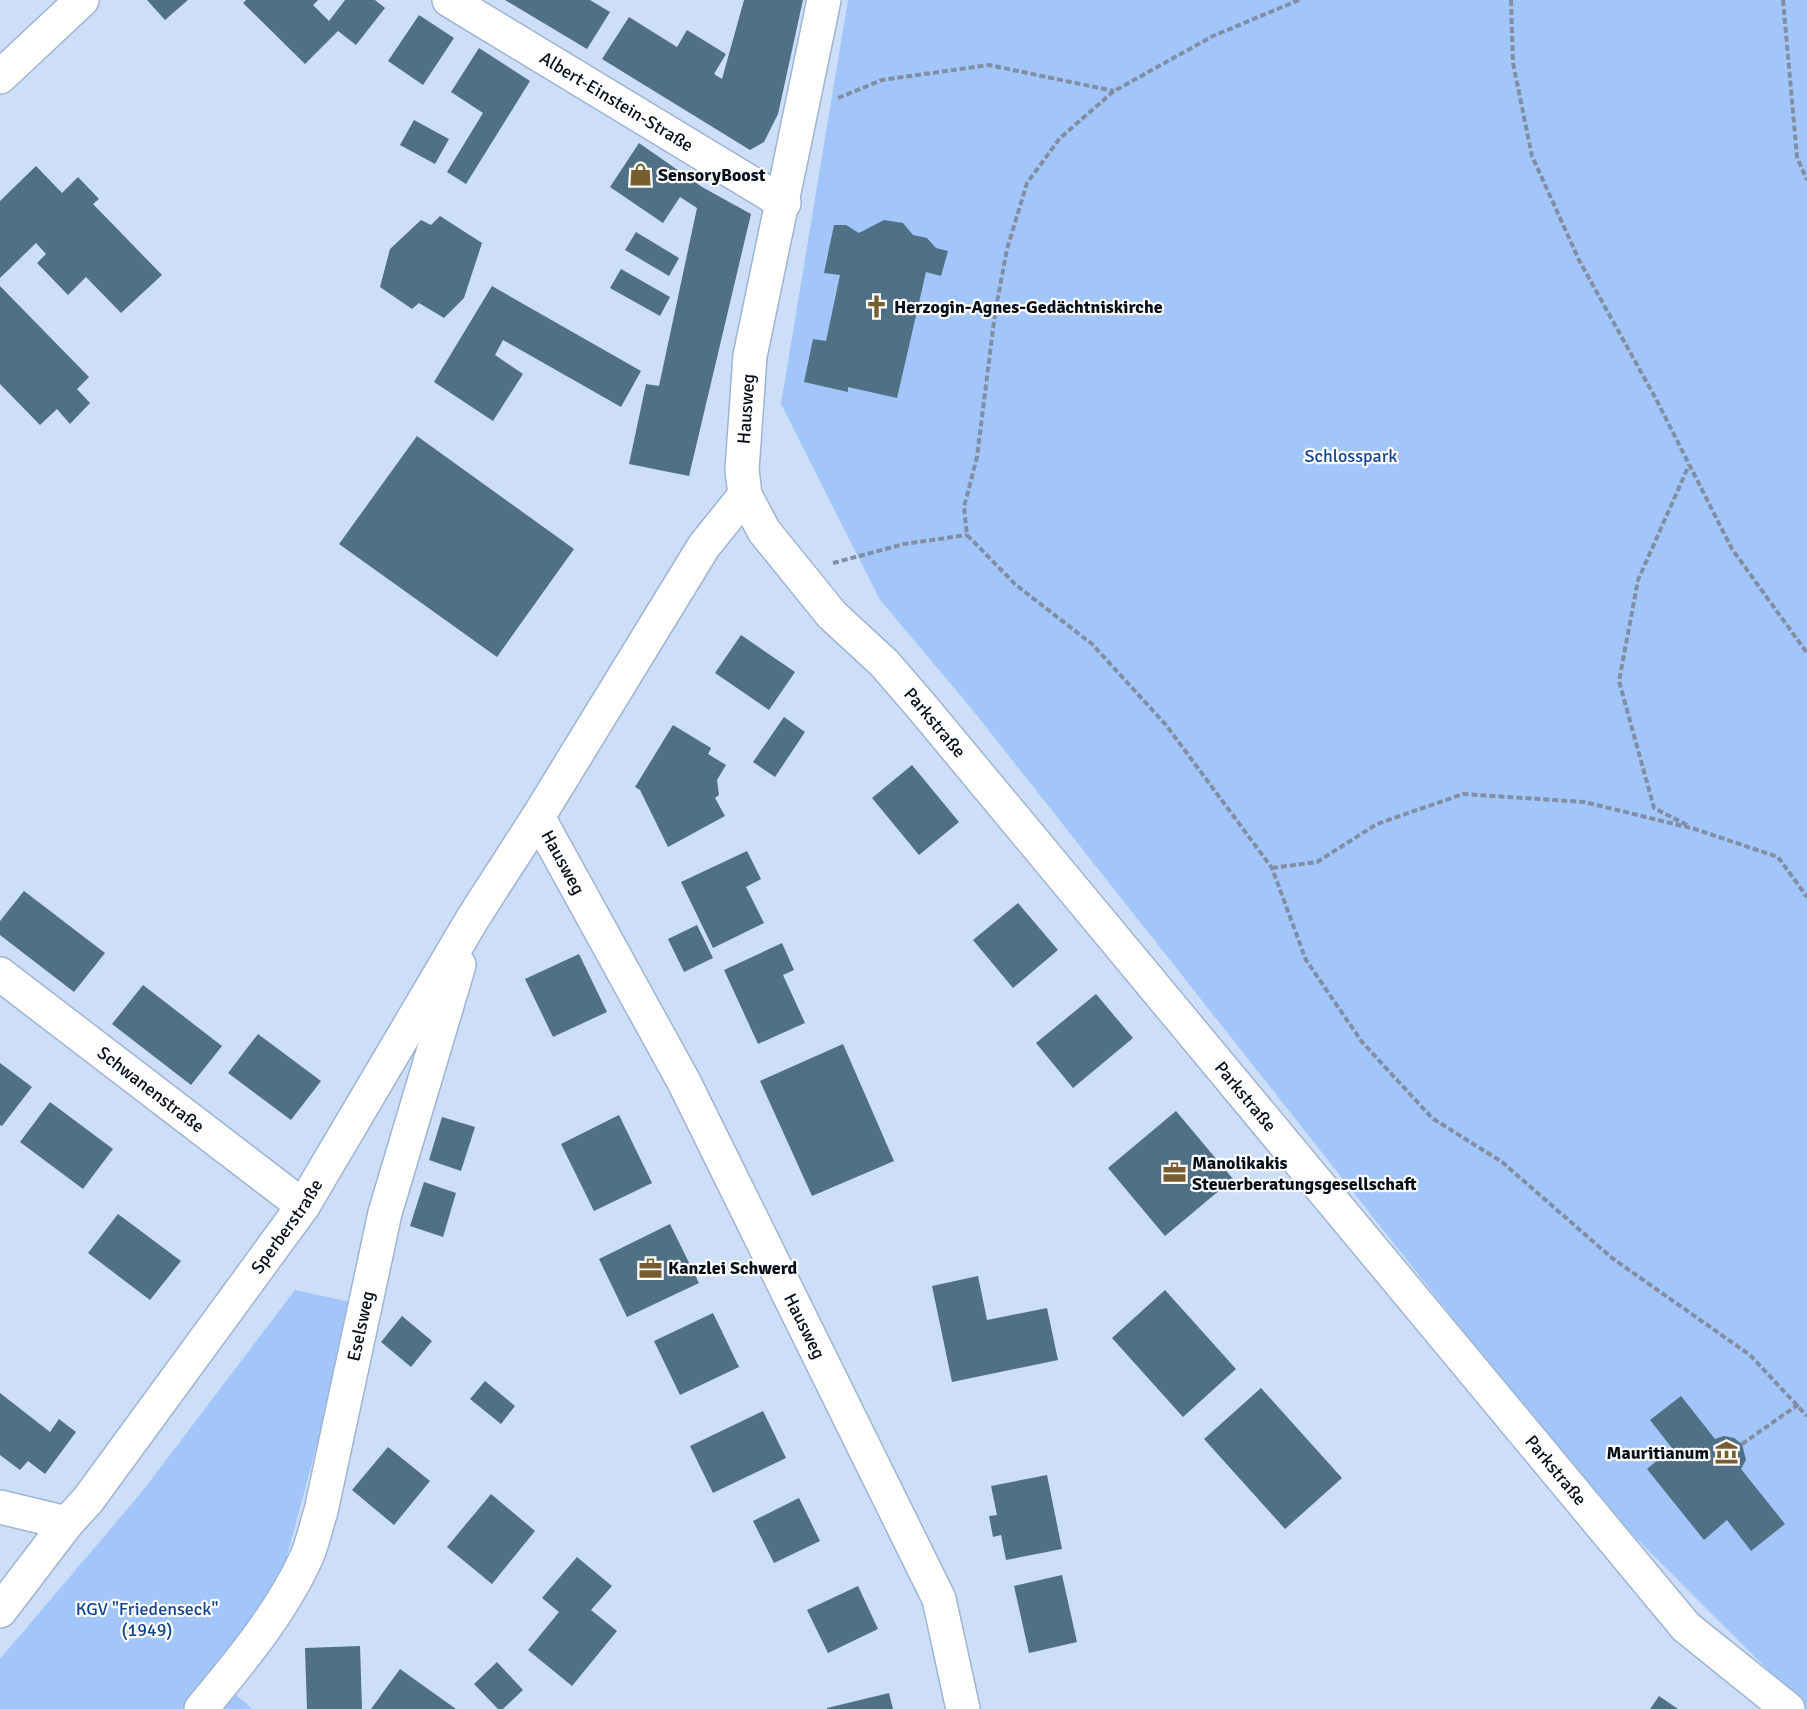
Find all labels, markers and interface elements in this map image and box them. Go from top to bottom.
street label: Albert-Einstein-Straße [536,47,697,156]
shop icon: SensoryBoost [627,162,653,188]
place label: SensoryBoost [658,164,766,186]
church icon: Herzogin-Agnes-Gedächtniskirche [863,294,889,320]
place label: Herzogin-Agnes-Gedächtniskirche [894,296,1163,318]
street label: Hausweg [733,373,759,445]
park label: Schlosspark [1305,445,1397,467]
street label: Parkstraße [899,683,970,762]
street label: Hausweg [536,826,590,898]
street label: Schwanenstraße [93,1042,209,1137]
street label: Parkstraße [1210,1057,1281,1136]
place label: Manolikakis Steuerberatungsgesellschaft [1192,1152,1417,1195]
office icon: Manolikakis Steuerberatungsgesellschaft [1161,1160,1187,1186]
street label: Sperberstraße [246,1175,327,1278]
office icon: Kanzlei Schwerd [637,1255,663,1281]
place label: Kanzlei Schwerd [668,1257,798,1279]
street label: Eselsweg [342,1289,379,1363]
street label: Hausweg [779,1290,830,1363]
street label: Parkstraße [1520,1431,1591,1510]
museum icon: Mauritianum [1714,1440,1740,1466]
place label: Mauritianum [1606,1442,1709,1464]
park label: KGV "Friedenseck" (1949) [76,1598,218,1641]

